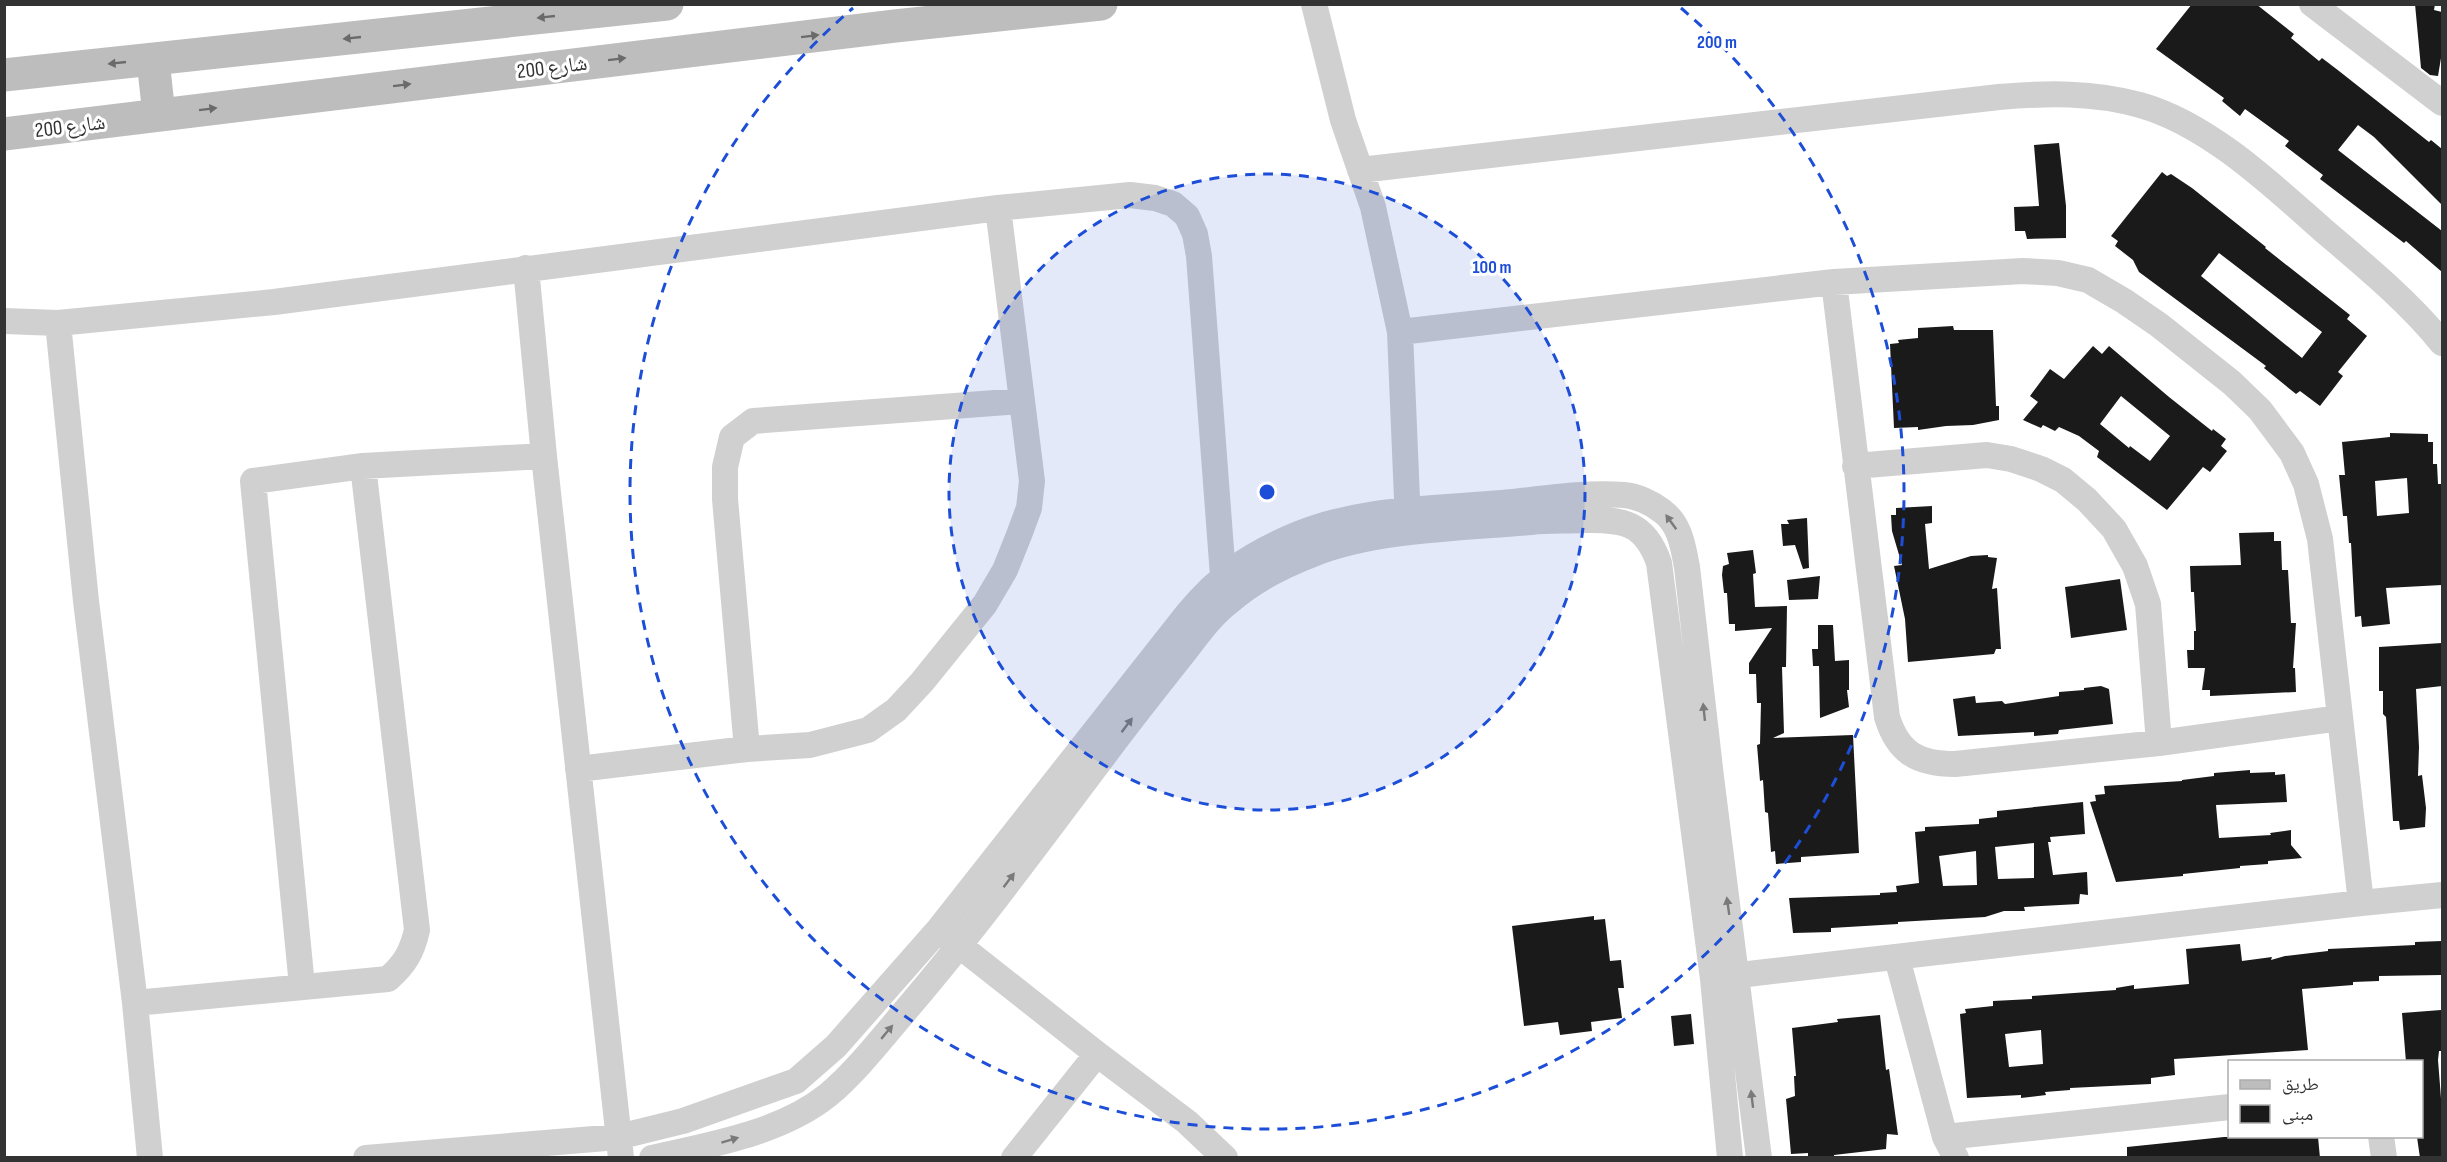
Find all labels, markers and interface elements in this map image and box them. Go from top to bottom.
one-way arrow [537,13,556,22]
one-way arrow [801,31,820,41]
text: 200 m [1697,32,1737,53]
one-way arrow [343,33,362,43]
street label: شارع 200 [515,51,589,84]
one-way arrow [607,55,626,64]
one-way arrow [107,59,126,68]
one-way arrow [393,81,412,90]
one-way arrow [199,104,218,114]
street label: شارع 200 [33,110,107,143]
text: 100 m [1473,257,1512,278]
centre of rings [1257,482,1277,502]
one-way arrow [1665,514,1678,530]
one-way arrow [1699,703,1709,722]
one-way arrow [1121,717,1133,733]
one-way arrow [1003,873,1015,889]
one-way arrow [1724,896,1733,915]
one-way arrow [880,1025,893,1040]
legend [2228,1060,2423,1138]
text: طريق [2282,1074,2319,1095]
one-way arrow [1747,1090,1757,1109]
text: مبنى [2282,1104,2313,1125]
one-way arrow [721,1135,739,1144]

